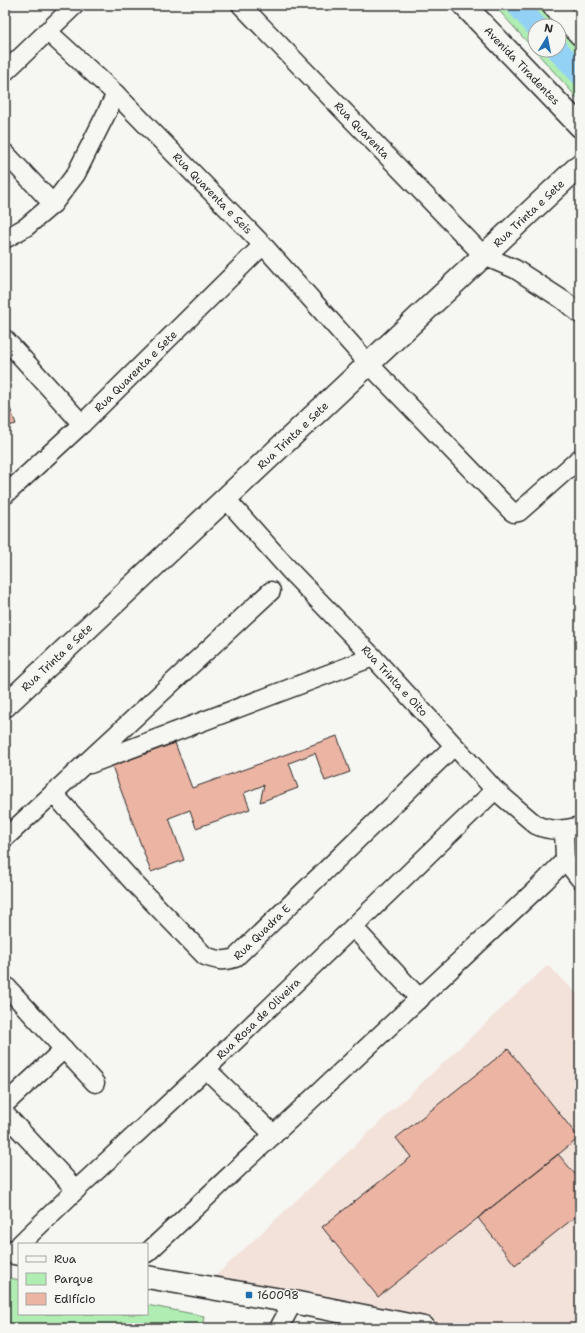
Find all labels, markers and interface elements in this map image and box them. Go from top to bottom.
north arrow [527,18,567,58]
text: N [543,21,555,37]
street label: Avenida Tiradentes [481,23,563,108]
street label: Rua Quarenta [331,98,393,162]
street label: Rua Quarenta e Seis [170,149,256,237]
street label: Rua Trinta e Sete [490,176,567,250]
street label: Rua Quarenta e Sete [91,327,180,415]
street label: Rua Trinta e Sete [254,398,331,472]
street label: Rua Trinta e Sete [18,620,95,694]
street label: Rua Trinta e Oito [358,642,431,720]
street label: Rua Quadra E [230,901,294,963]
street label: Rua Rosa de Oliveira [213,974,304,1063]
legend [18,1243,148,1315]
text: Rua [54,1251,77,1267]
text: Parque [54,1271,93,1287]
place label: 160098 [257,1288,299,1303]
marker: 160098 [244,1290,254,1300]
text: Edifício [54,1291,95,1307]

